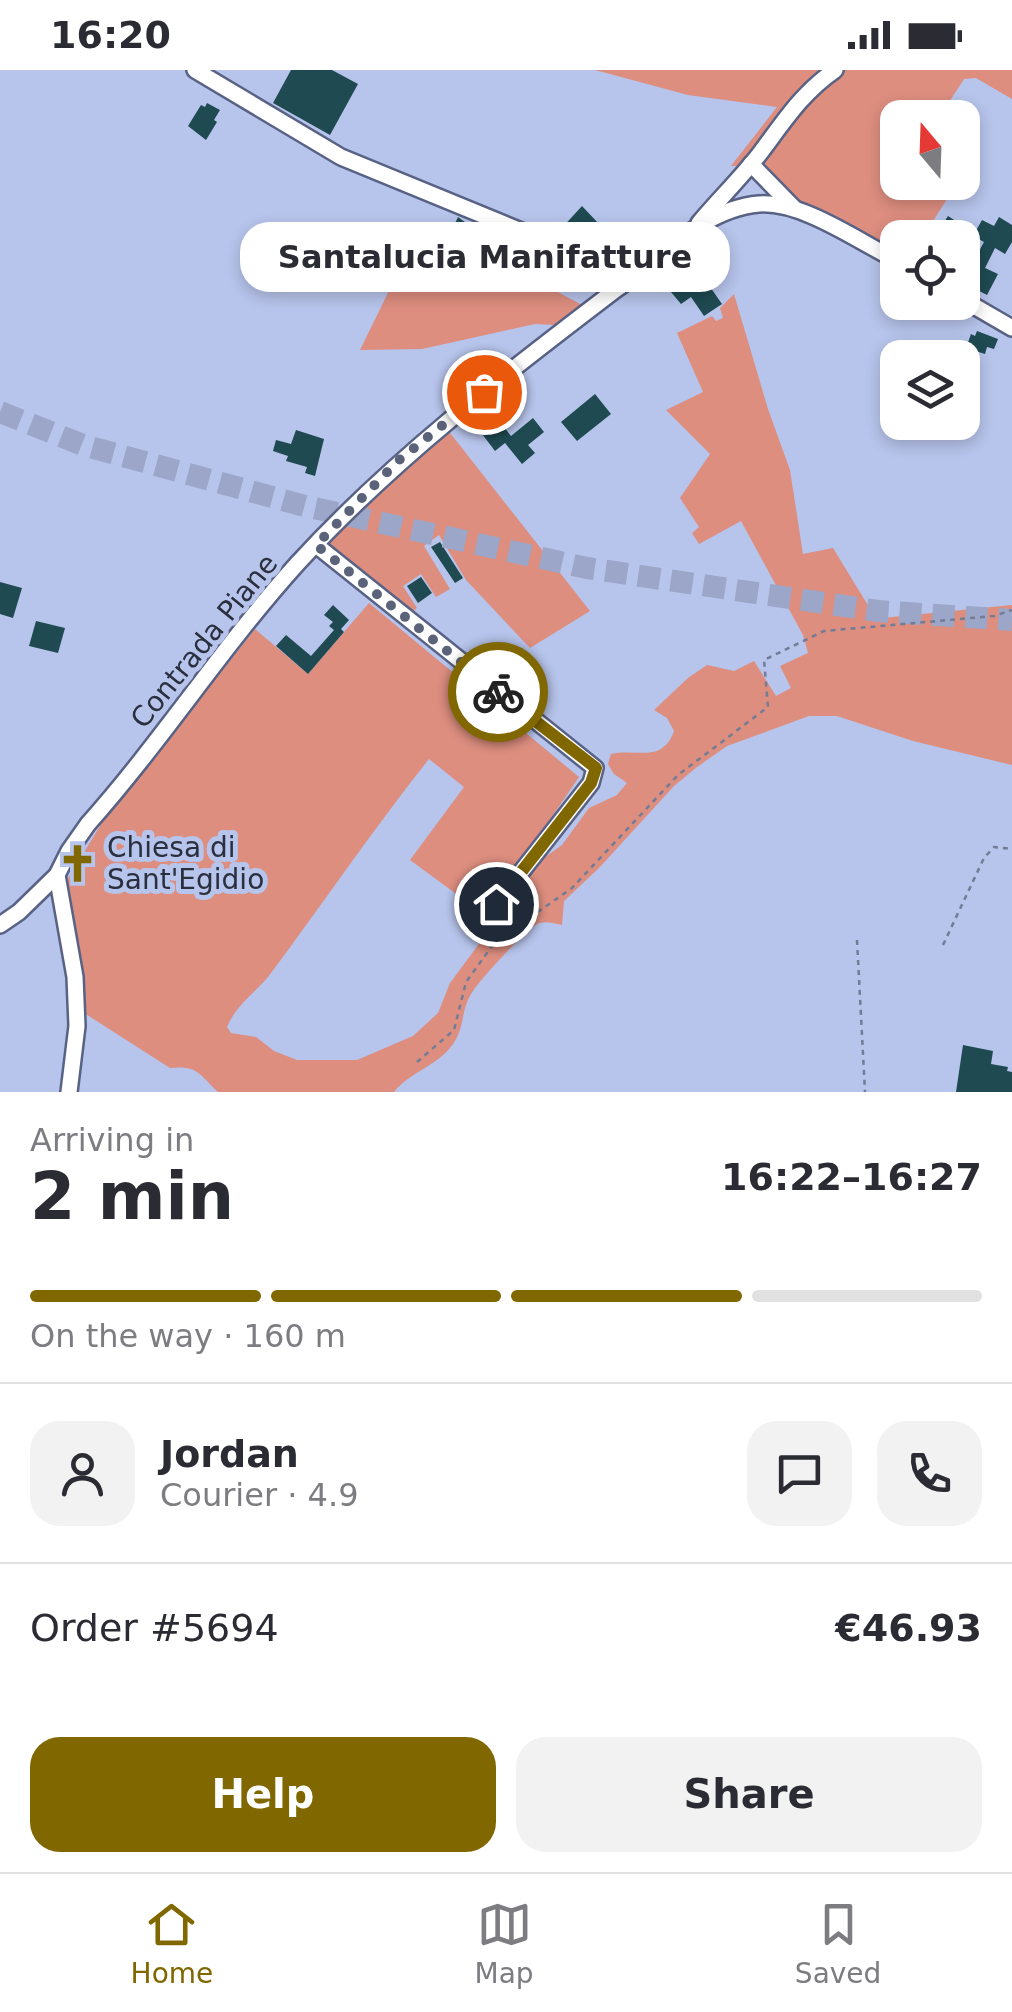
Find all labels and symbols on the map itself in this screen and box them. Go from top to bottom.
north arrow [880,100,980,200]
callout: Santalucia Manifatture [239,222,729,292]
pin [442,350,527,435]
street label: Contrada Piane [124,547,284,735]
courier [448,642,548,742]
place label: Chiesa di Sant'Egidio [107,831,264,896]
church icon: Chiesa di Sant'Egidio [56,842,98,884]
pin [454,862,539,947]

